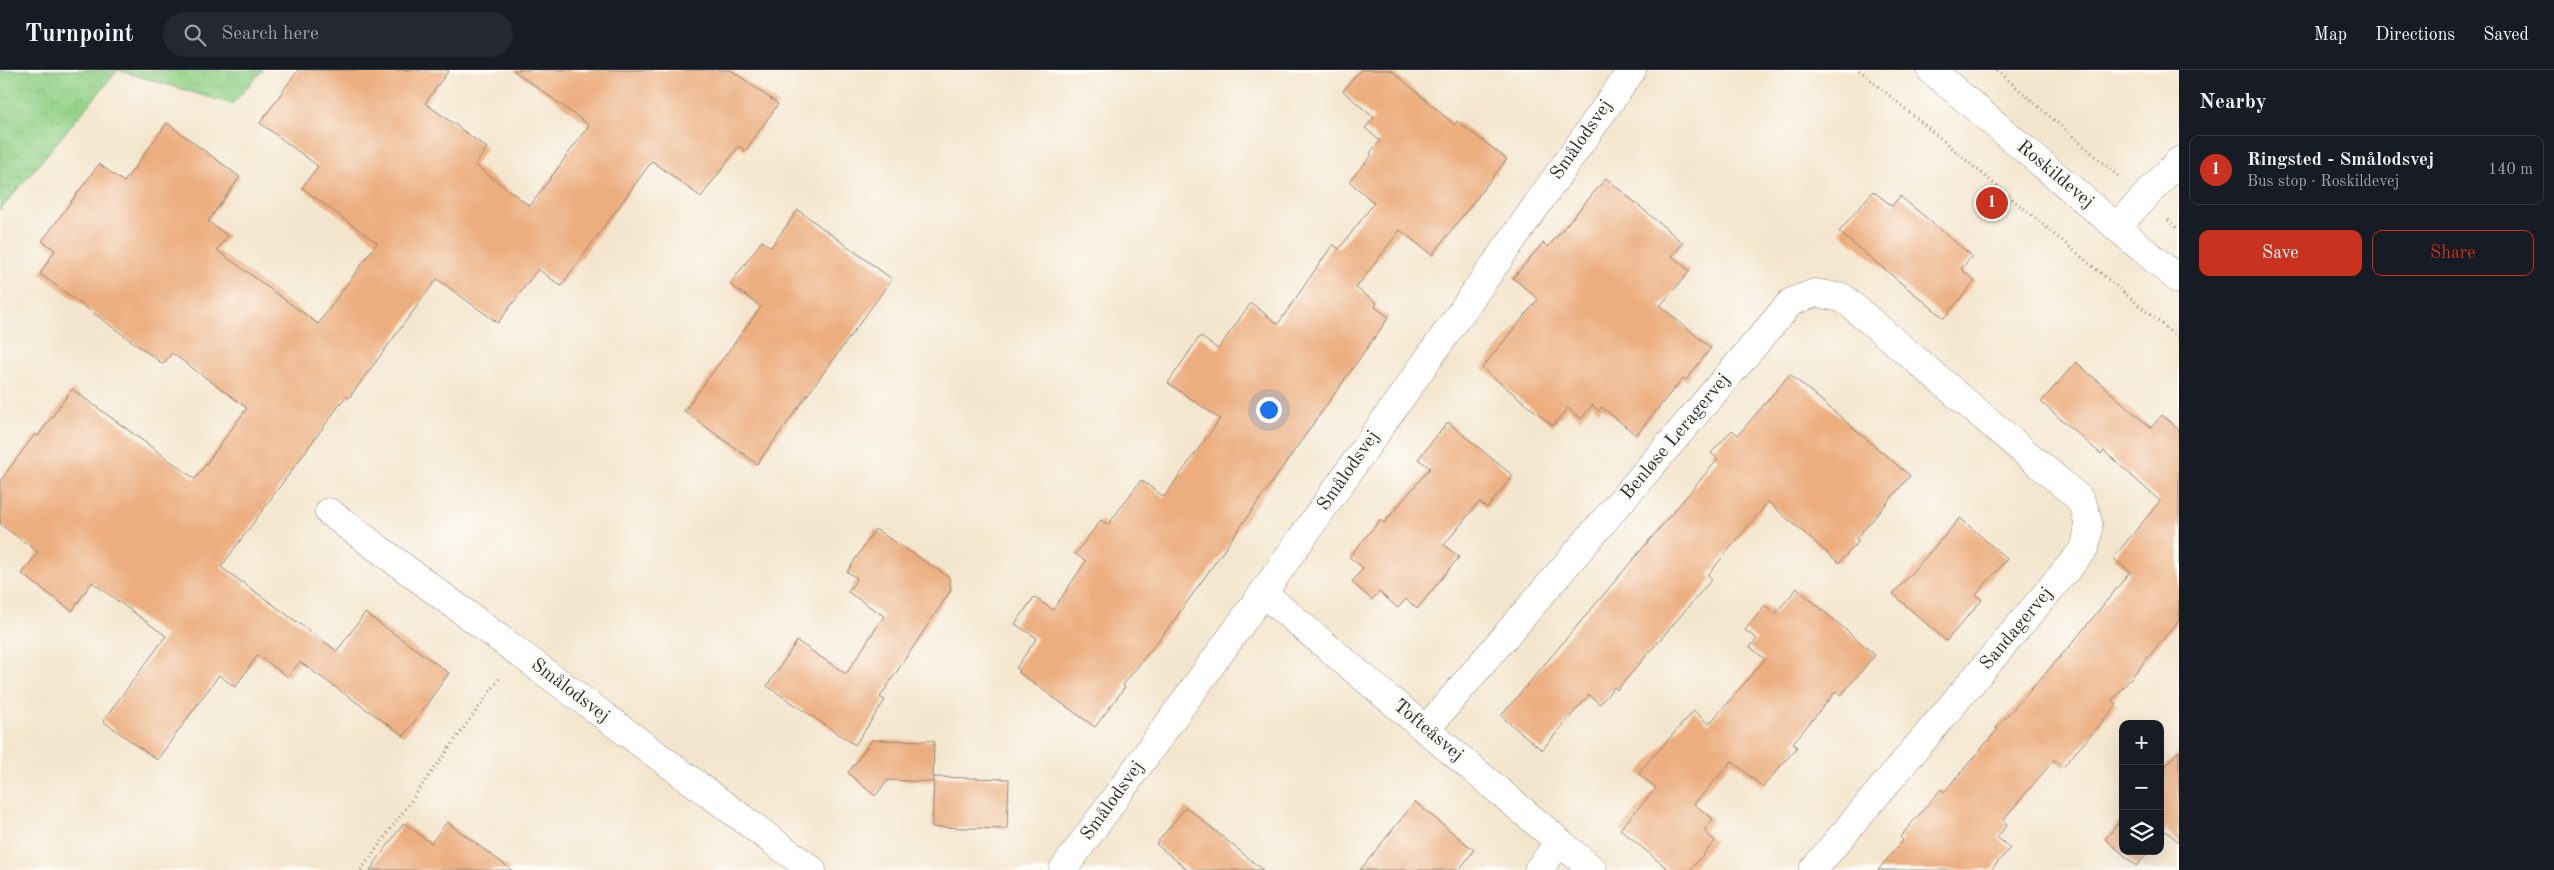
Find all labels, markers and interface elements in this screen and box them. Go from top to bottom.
search box [163,12,513,57]
icon: search [181,21,209,49]
text: Turnpoint [25,23,133,47]
text: Search here [221,25,319,44]
text: Map [2314,26,2347,44]
text: Directions [2375,26,2455,44]
text: Saved [2483,26,2529,44]
text: Nearby [2199,92,2267,113]
street label: Smålodsvej [1548,96,1616,184]
street label: Roskildevej [2013,137,2097,213]
text: Ringsted - Smålodsvej [2247,151,2434,170]
text: 1 [2211,162,2221,178]
text: 140 m [2488,162,2533,178]
text: Bus stop · Roskildevej [2247,174,2399,190]
pin: 1 [1976,184,2008,222]
button: Save [2199,230,2362,276]
button: Share [2372,230,2534,276]
street label: Benløse Leragervej [1618,370,1734,504]
your location [1256,397,1282,423]
street label: Smålodsvej [1315,427,1383,515]
street label: Sandagervej [1977,584,2057,674]
street label: Smålodsvej [527,655,613,727]
street label: Tofteåsvej [1389,696,1467,766]
map controls [2119,720,2164,855]
button: + [2119,720,2164,765]
street label: Smålodsvej [1078,758,1148,844]
button: − [2119,765,2164,810]
button: layers [2119,810,2164,855]

